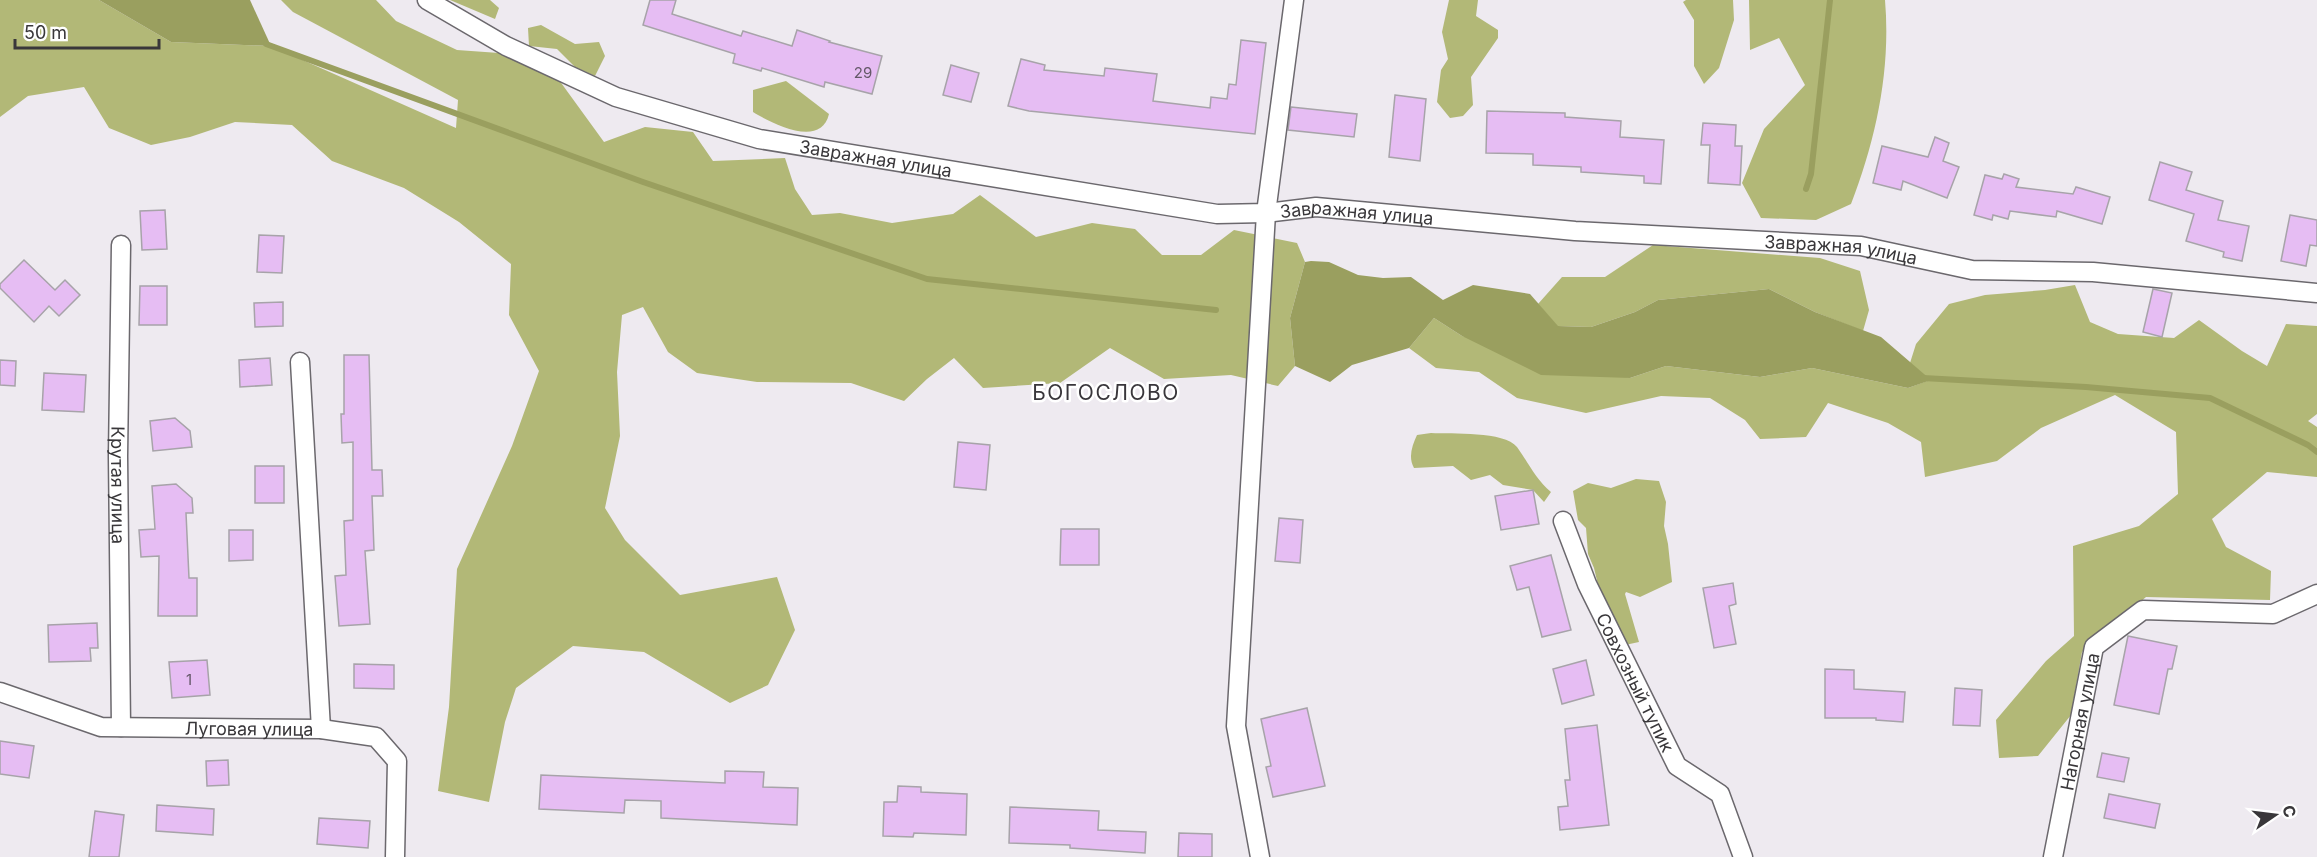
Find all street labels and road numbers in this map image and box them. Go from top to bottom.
street label: Завражная улица [798,135,954,181]
street label: Завражная улица [1279,196,1434,228]
street label: Завражная улица [1764,230,1919,268]
street label: Крутая улица [107,426,129,544]
street label: Совхозный тупик [1592,609,1679,756]
street label: Нагорная улица [2056,651,2103,792]
street label: Луговая улица [185,717,313,739]

